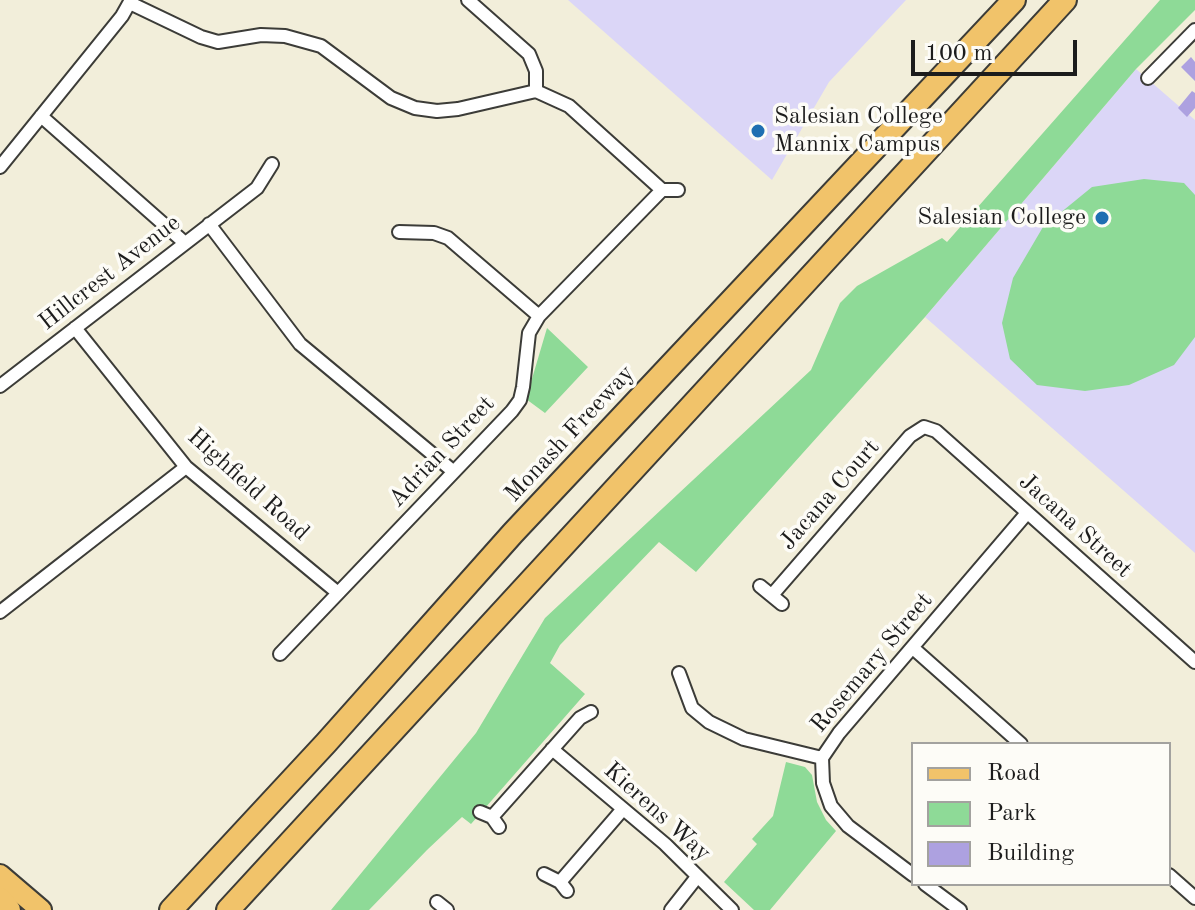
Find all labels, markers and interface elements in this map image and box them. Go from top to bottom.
scale bar [915,24,1081,74]
text: 100 m [925,42,993,66]
place label: Salesian College Mannix Campus [774,103,943,159]
marker: Salesian College Mannix Campus [749,122,767,140]
place label: Salesian College [917,204,1086,232]
street label: Hillcrest Avenue [34,209,186,337]
marker: Salesian College [1093,209,1111,227]
street label: Monash Freeway [499,359,641,509]
street label: Adrian Street [383,390,501,514]
street label: Highfield Road [181,423,315,547]
street label: Jacana Court [774,434,886,556]
street label: Jacana Street [1013,468,1137,584]
street label: Rosemary Street [805,587,939,739]
legend [911,742,1171,886]
street label: Kierens Way [597,756,717,868]
text: Road [987,762,1040,786]
text: Park [987,802,1036,826]
text: Building [987,842,1074,866]

